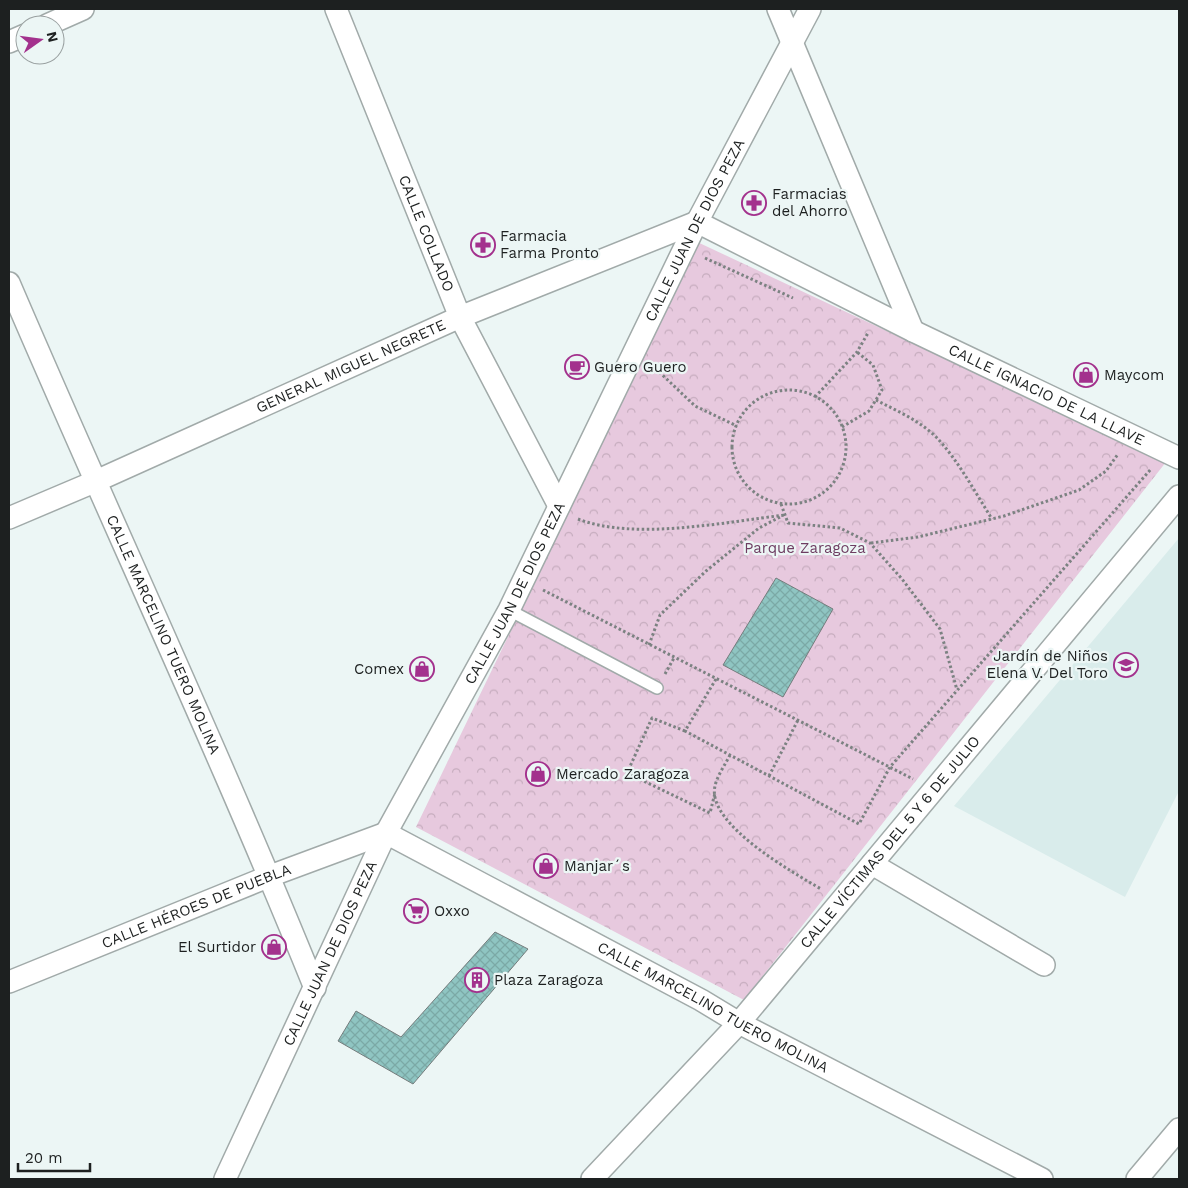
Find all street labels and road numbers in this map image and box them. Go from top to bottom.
street label: CALLE JUAN DE DIOS PEZA [641,136,748,325]
street label: CALLE COLLADO [395,172,458,295]
street label: GENERAL MIGUEL NEGRETE [253,316,448,417]
street label: CALLE IGNACIO DE LA LLAVE [946,340,1147,449]
street label: CALLE JUAN DE DIOS PEZA [461,499,569,687]
street label: CALLE MARCELINO TUERO MOLINA [103,512,224,757]
street label: CALLE VÍCTIMAS DEL 5 Y 6 DE JULIO [796,732,984,952]
street label: CALLE JUAN DE DIOS PEZA [279,858,381,1049]
street label: CALLE HÉROES DE PUEBLA [99,860,293,952]
street label: CALLE MARCELINO TUERO MOLINA [594,938,832,1077]

